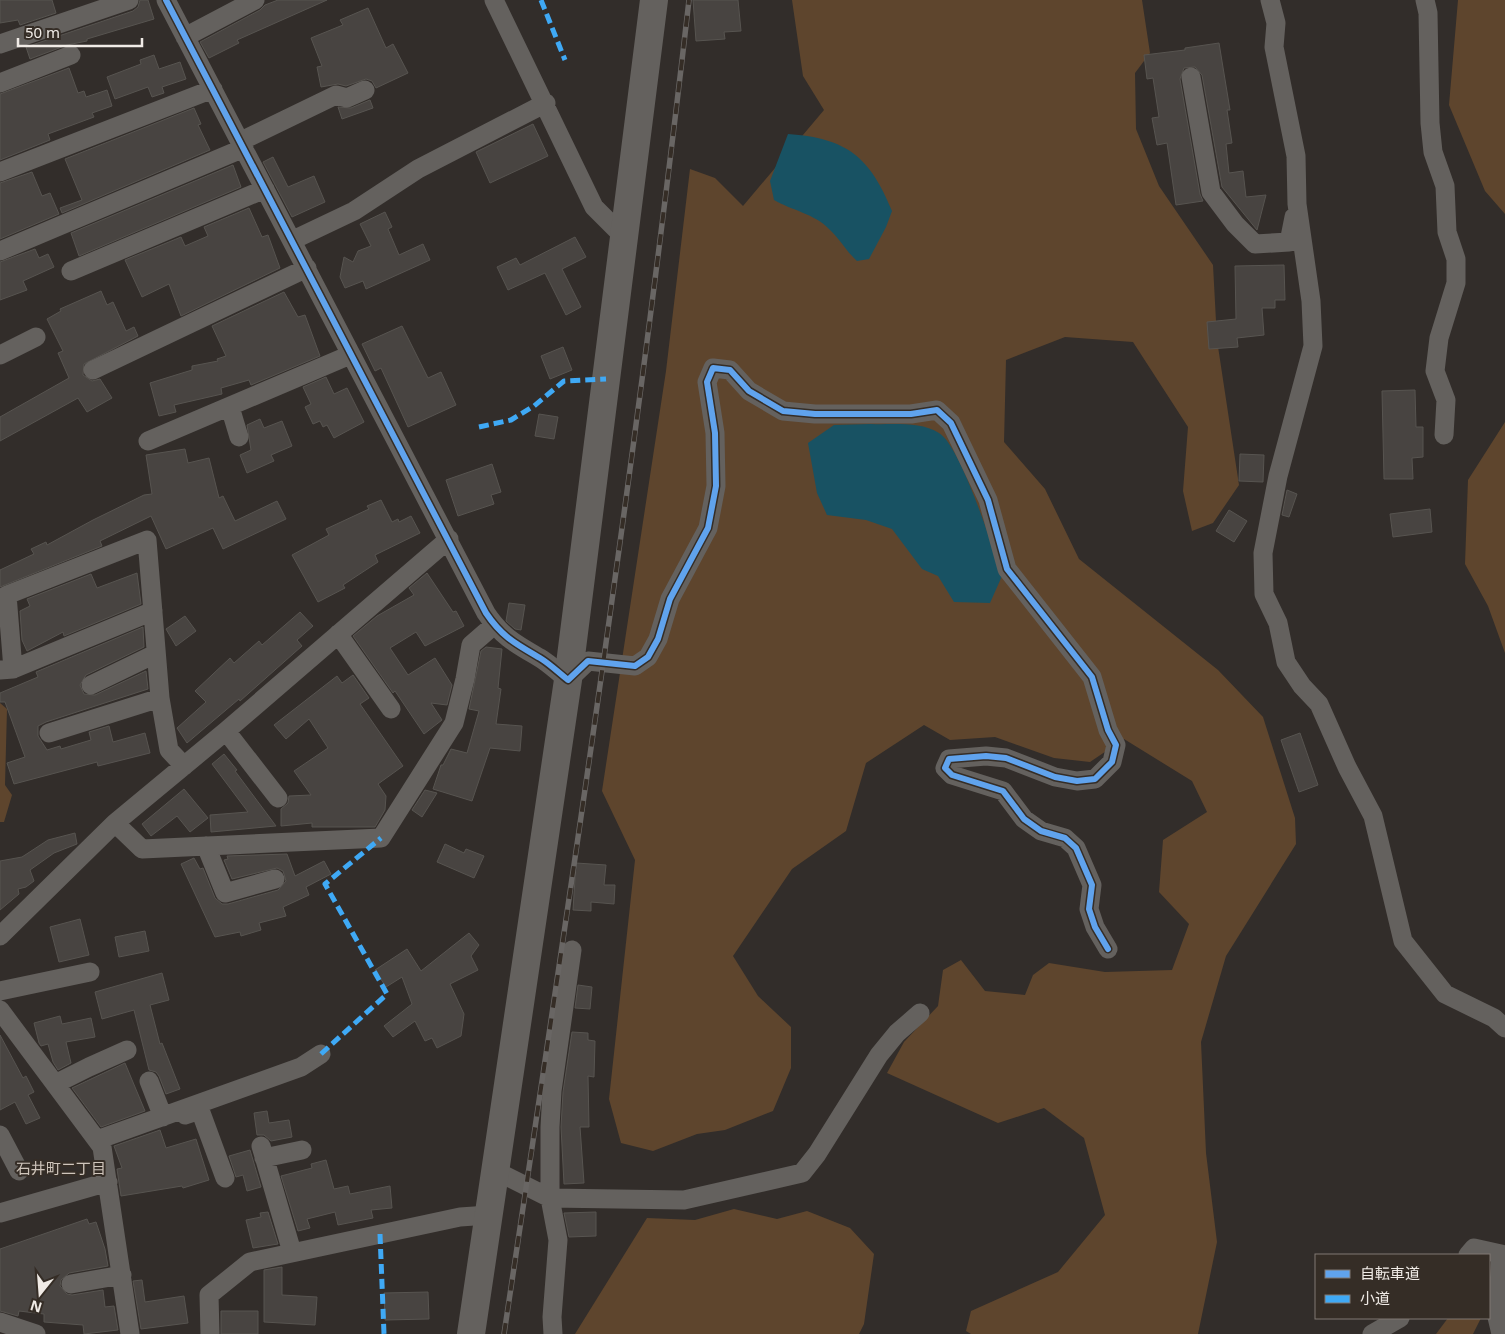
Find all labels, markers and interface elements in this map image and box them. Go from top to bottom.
scale bar [18,15,141,47]
text: 50 m [25,22,60,42]
district label: 石井町二丁目 [16,1158,106,1178]
legend [1315,1254,1490,1319]
text: 自転車道 [1360,1263,1420,1283]
north arrow [15,1269,65,1319]
text: 小道 [1360,1288,1390,1308]
text: N [28,1296,44,1318]

